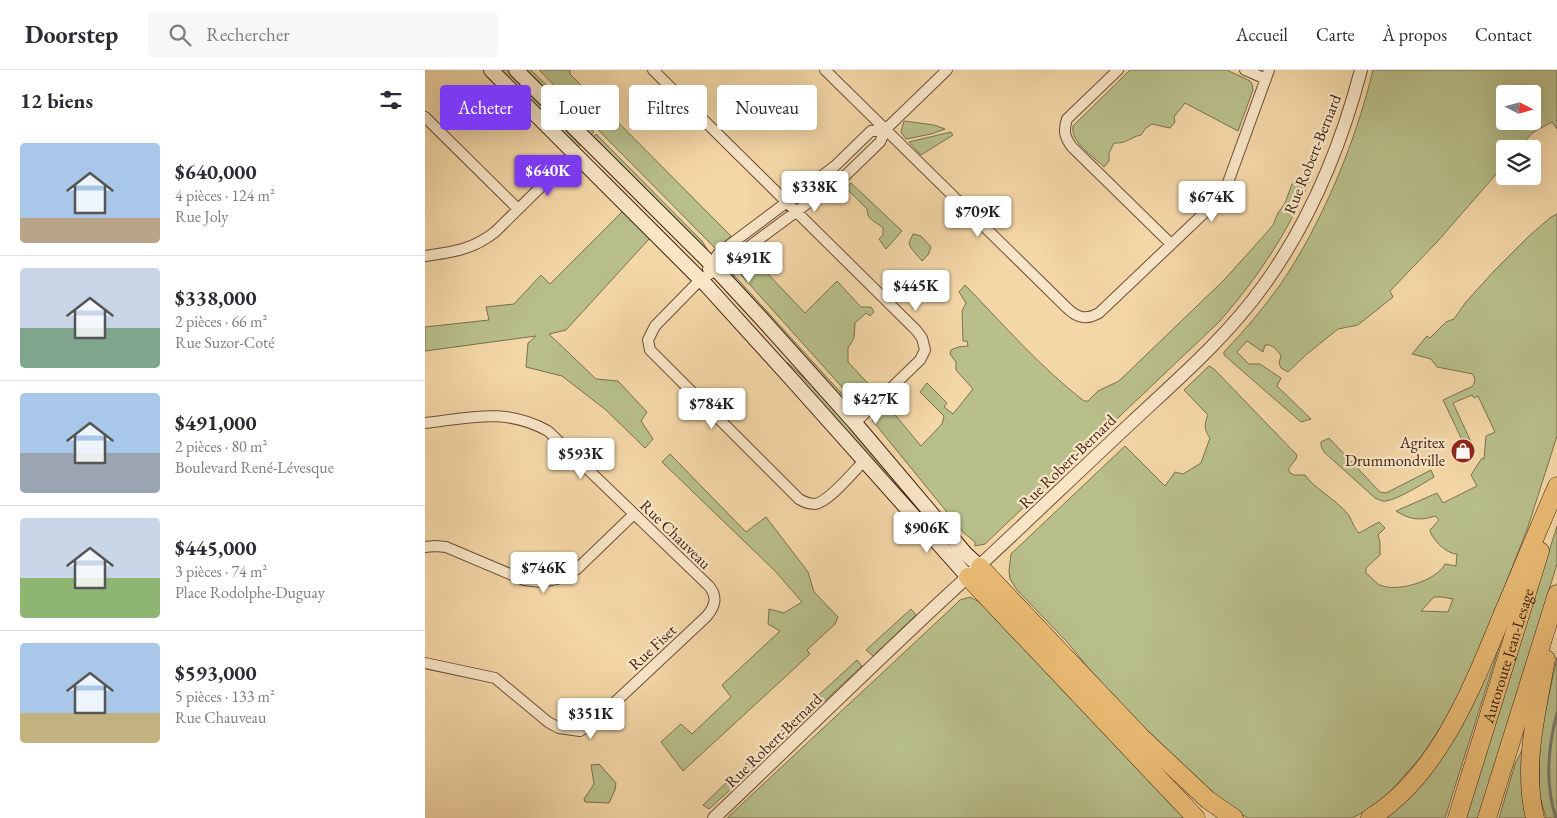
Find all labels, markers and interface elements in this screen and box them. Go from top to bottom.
search box [148,12,498,57]
text: Doorstep [25,19,118,50]
icon: search [166,21,194,49]
text: Rechercher [206,22,290,47]
text: Accueil [1236,23,1288,46]
text: Carte [1316,23,1355,46]
text: À propos [1383,23,1447,46]
text: Contact [1475,23,1532,46]
chip: Acheter [440,85,531,130]
chip: Louer [541,85,619,130]
chip: Filtres [629,85,707,130]
chip: Nouveau [717,85,817,130]
north arrow [1496,85,1541,130]
map controls [1496,85,1541,185]
icon: filters [377,86,405,114]
text: 12 biens [20,87,93,114]
street label: Rue Robert-Bernard [1279,91,1346,217]
button: layers [1496,140,1541,185]
pin: $640K [513,154,583,197]
text: $640,000 [175,158,257,185]
text: $640K [526,160,570,181]
icon: home [60,163,120,223]
pin: $338K [780,170,850,213]
text: $338K [793,176,837,197]
pin: $674K [1177,180,1247,223]
text: 4 pièces · 124 m² [175,185,275,206]
text: $674K [1190,186,1234,207]
pin: $709K [943,196,1013,238]
text: $709K [956,201,1000,222]
text: Rue Joly [175,206,228,227]
pin: $491K [714,242,784,284]
text: $491K [727,247,771,268]
pin: $445K [881,270,951,312]
text: $445K [894,275,938,296]
text: $338,000 [175,284,257,311]
icon: home [60,288,120,348]
text: 2 pièces · 66 m² [175,311,267,332]
text: Rue Suzor-Coté [175,332,274,353]
pin: $427K [841,382,911,425]
pin: $784K [677,388,747,430]
text: $427K [854,388,898,409]
text: $784K [690,393,734,414]
text: $491,000 [175,409,257,436]
street label: Rue Robert-Bernard [1014,409,1121,513]
icon: home [60,413,120,473]
place label: Agritex Drummondville [1345,432,1445,471]
text: 2 pièces · 80 m² [175,436,267,457]
pin: $593K [546,438,616,480]
shop icon: Agritex Drummondville [1450,438,1476,464]
text: $593K [559,443,603,464]
text: Boulevard René-Lévesque [175,457,334,478]
street label: Rue Chauveau [635,495,716,574]
pin: $906K [892,512,962,554]
text: $906K [905,517,949,538]
text: $445,000 [175,534,257,561]
icon: home [60,538,120,598]
pin: $746K [509,552,579,594]
text: $746K [522,557,566,578]
text: 3 pièces · 74 m² [175,561,267,582]
text: Place Rodolphe-Duguay [175,582,325,603]
street label: Autoroute Jean-Lesage [1477,586,1539,727]
street label: Rue Fiset [624,620,681,675]
text: $593,000 [175,659,257,686]
icon: home [60,663,120,723]
text: 5 pièces · 133 m² [175,686,275,707]
street label: Rue Robert-Bernard [720,688,827,792]
pin: $351K [556,698,626,740]
text: $351K [569,703,613,724]
text: Rue Chauveau [175,707,266,728]

